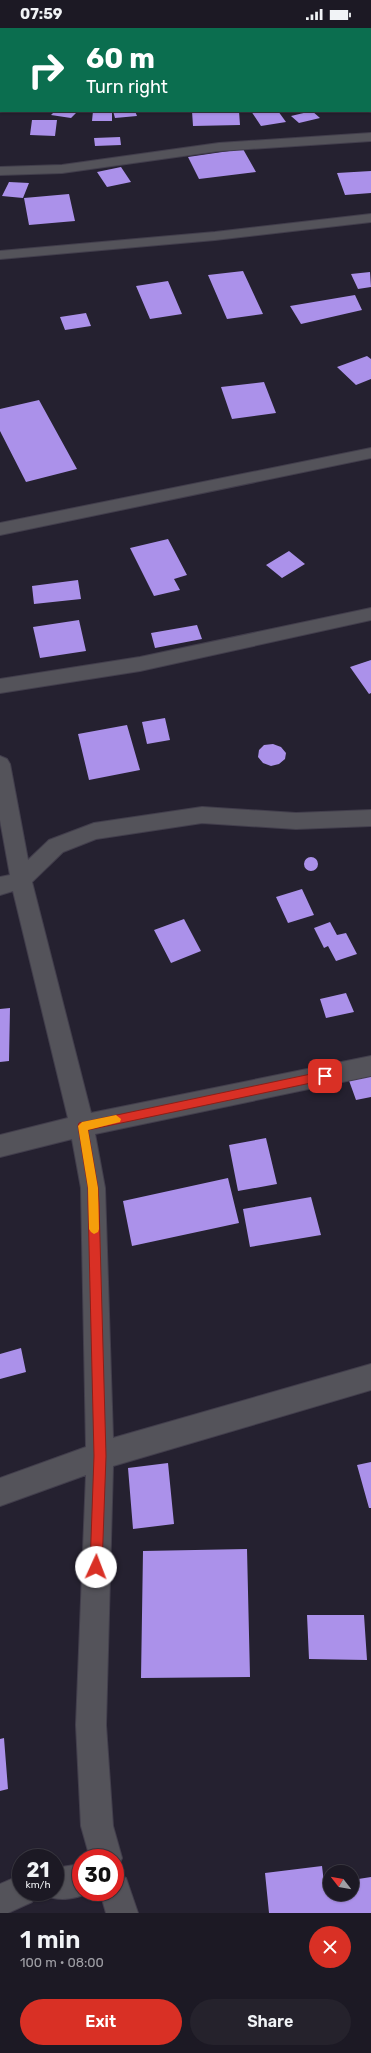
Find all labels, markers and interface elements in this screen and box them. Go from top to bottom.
text: 07:59 [20,5,62,23]
text: 60 m [86,42,155,75]
icon: right [20,44,72,96]
text: Turn right [86,76,168,98]
pin [308,1059,342,1093]
icon: arrive [314,1065,336,1087]
position arrow [75,1546,117,1588]
speed limit sign: 30 [72,1849,124,1901]
text: 21 [27,1858,49,1882]
north arrow [323,1865,359,1901]
map controls [323,1865,359,1901]
text: km/h [26,1879,50,1891]
text: 1 min [20,1926,80,1954]
button: close [309,1926,351,1968]
text: 100 m · 08:00 [20,1955,104,1970]
button: Exit [20,1999,182,2045]
button: Share [190,1999,351,2045]

